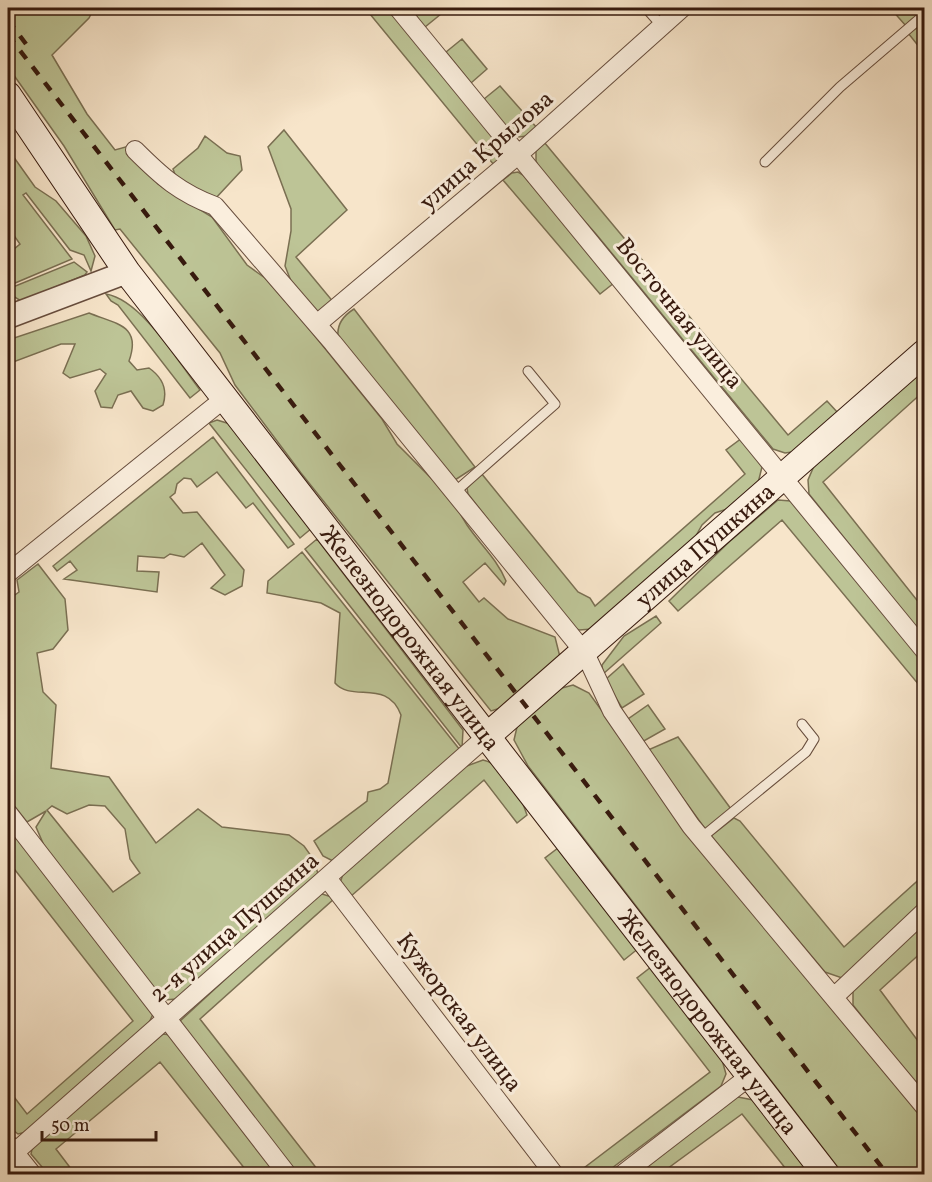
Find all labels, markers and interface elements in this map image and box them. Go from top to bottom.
street label: улица Крылова [413,83,562,220]
street label: Восточная улица [607,231,750,397]
street label: улица Пушкина [629,476,783,617]
street label: Железнодорожная улица [310,519,507,759]
street label: 2-я улица Пушкина [143,845,328,1012]
street label: Железнодорожная улица [608,903,805,1143]
street label: Кужорская улица [387,926,530,1100]
scale bar [42,1104,156,1142]
text: 50 m [51,1114,90,1139]

